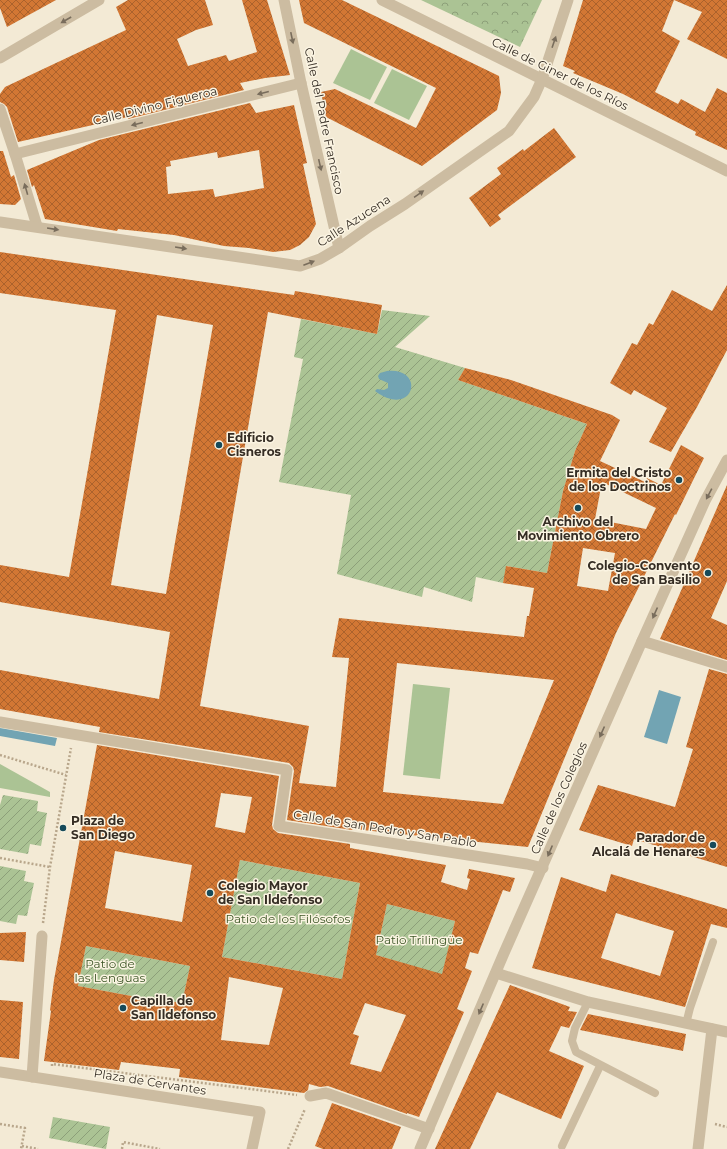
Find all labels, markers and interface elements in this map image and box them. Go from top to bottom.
one-way arrow [60,16,71,23]
one-way arrow [290,32,296,44]
street label: Calle de Giner de los Ríos [489,34,631,113]
one-way arrow [551,36,557,48]
street label: Calle del Padre Francisco [302,46,347,196]
street label: Calle Divino Figueroa [91,83,219,128]
one-way arrow [257,90,270,96]
one-way arrow [131,121,143,127]
one-way arrow [317,159,323,171]
one-way arrow [23,183,29,195]
one-way arrow [414,190,425,198]
street label: Calle Azucena [314,191,393,250]
one-way arrow [46,226,59,232]
one-way arrow [175,245,187,251]
one-way arrow [304,259,316,265]
place label: Edificio Cisneros [227,430,282,459]
marker: Edificio Cisneros [214,440,224,450]
place label: Ermita del Cristo de los Doctrinos [566,465,672,494]
marker: Ermita del Cristo de los Doctrinos [674,475,684,485]
one-way arrow [705,489,712,500]
marker: Archivo del Movimiento Obrero [573,503,583,513]
place label: Archivo del Movimiento Obrero [517,514,639,543]
place label: Colegio-Convento de San Basilio [588,558,700,587]
marker: Colegio-Convento de San Basilio [703,568,713,578]
one-way arrow [652,607,658,618]
one-way arrow [599,726,605,738]
street label: Calle de los Colegios [527,739,590,856]
street label: Calle de San Pedro y San Pablo [292,807,478,850]
place label: Plaza de San Diego [71,813,135,842]
marker: Plaza de San Diego [58,823,68,833]
place label: Parador de Alcalá de Henares [591,830,706,859]
marker: Parador de Alcalá de Henares [708,840,718,850]
one-way arrow [547,845,553,856]
place label: Colegio Mayor de San Ildefonso [218,878,323,907]
marker: Colegio Mayor de San Ildefonso [205,888,215,898]
park label: Patio de los Filósofos [226,911,351,926]
park label: Patio Trilingüe [375,932,463,947]
park label: Patio de las Lenguas [75,956,146,985]
place label: Capilla de San Ildefonso [131,993,216,1022]
marker: Capilla de San Ildefonso [118,1003,128,1013]
one-way arrow [477,1004,483,1016]
street label: Plaza de Cervantes [93,1065,207,1098]

